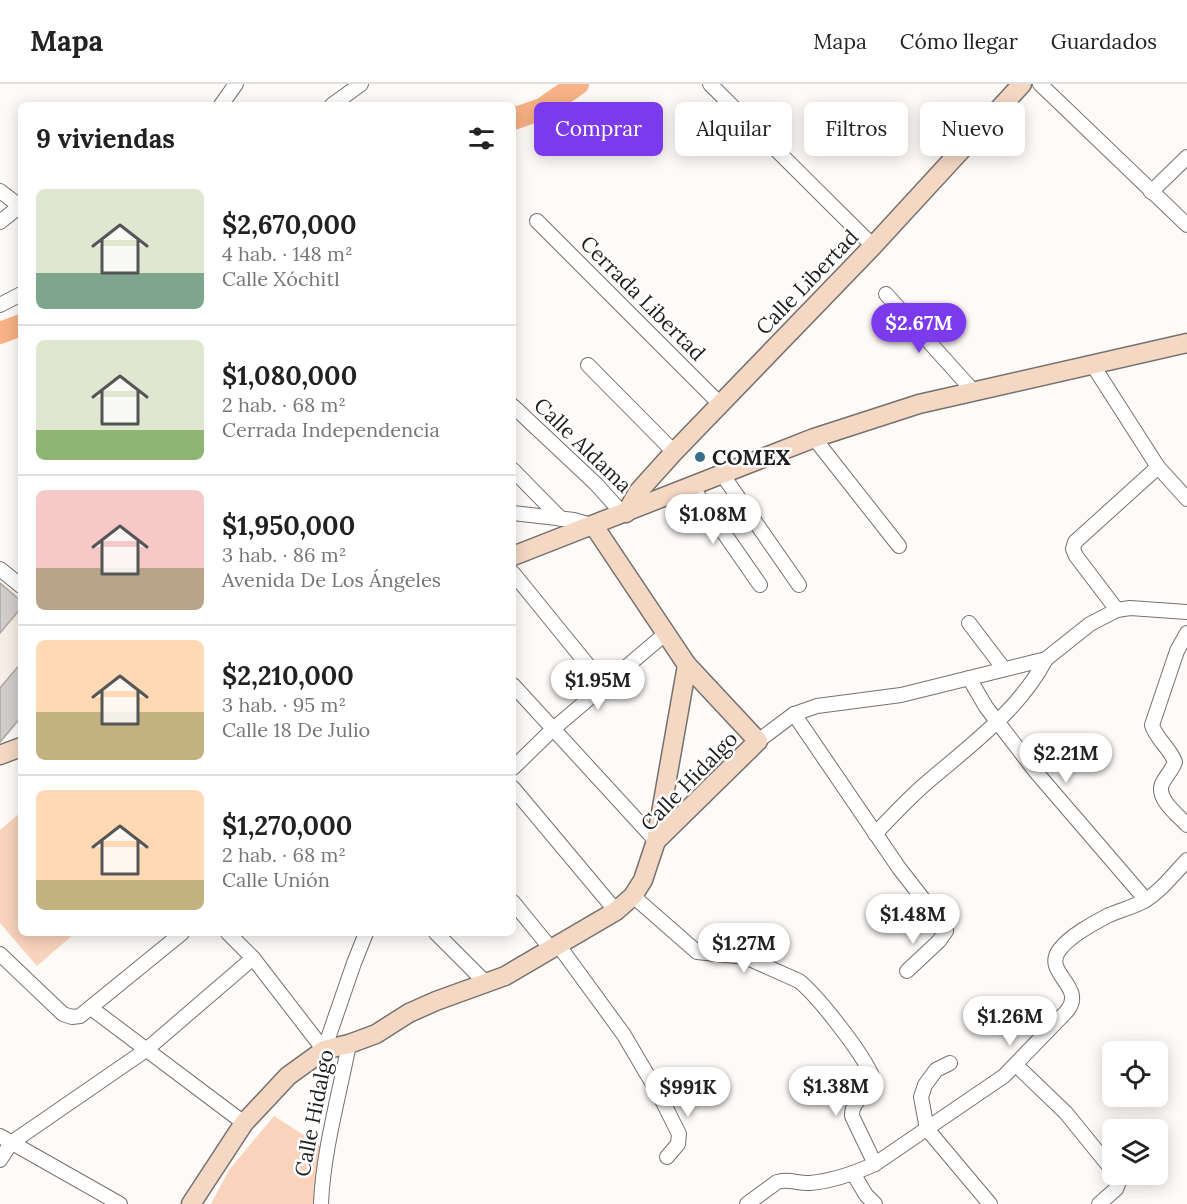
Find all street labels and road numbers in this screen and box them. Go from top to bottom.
street label: Calle Libertad [750,224,864,340]
street label: Cerrada Libertad [575,230,711,366]
street label: Calle Aldama [528,392,638,498]
street label: Calle Hidalgo [635,725,743,837]
street label: Calle Hidalgo [288,1047,340,1179]

